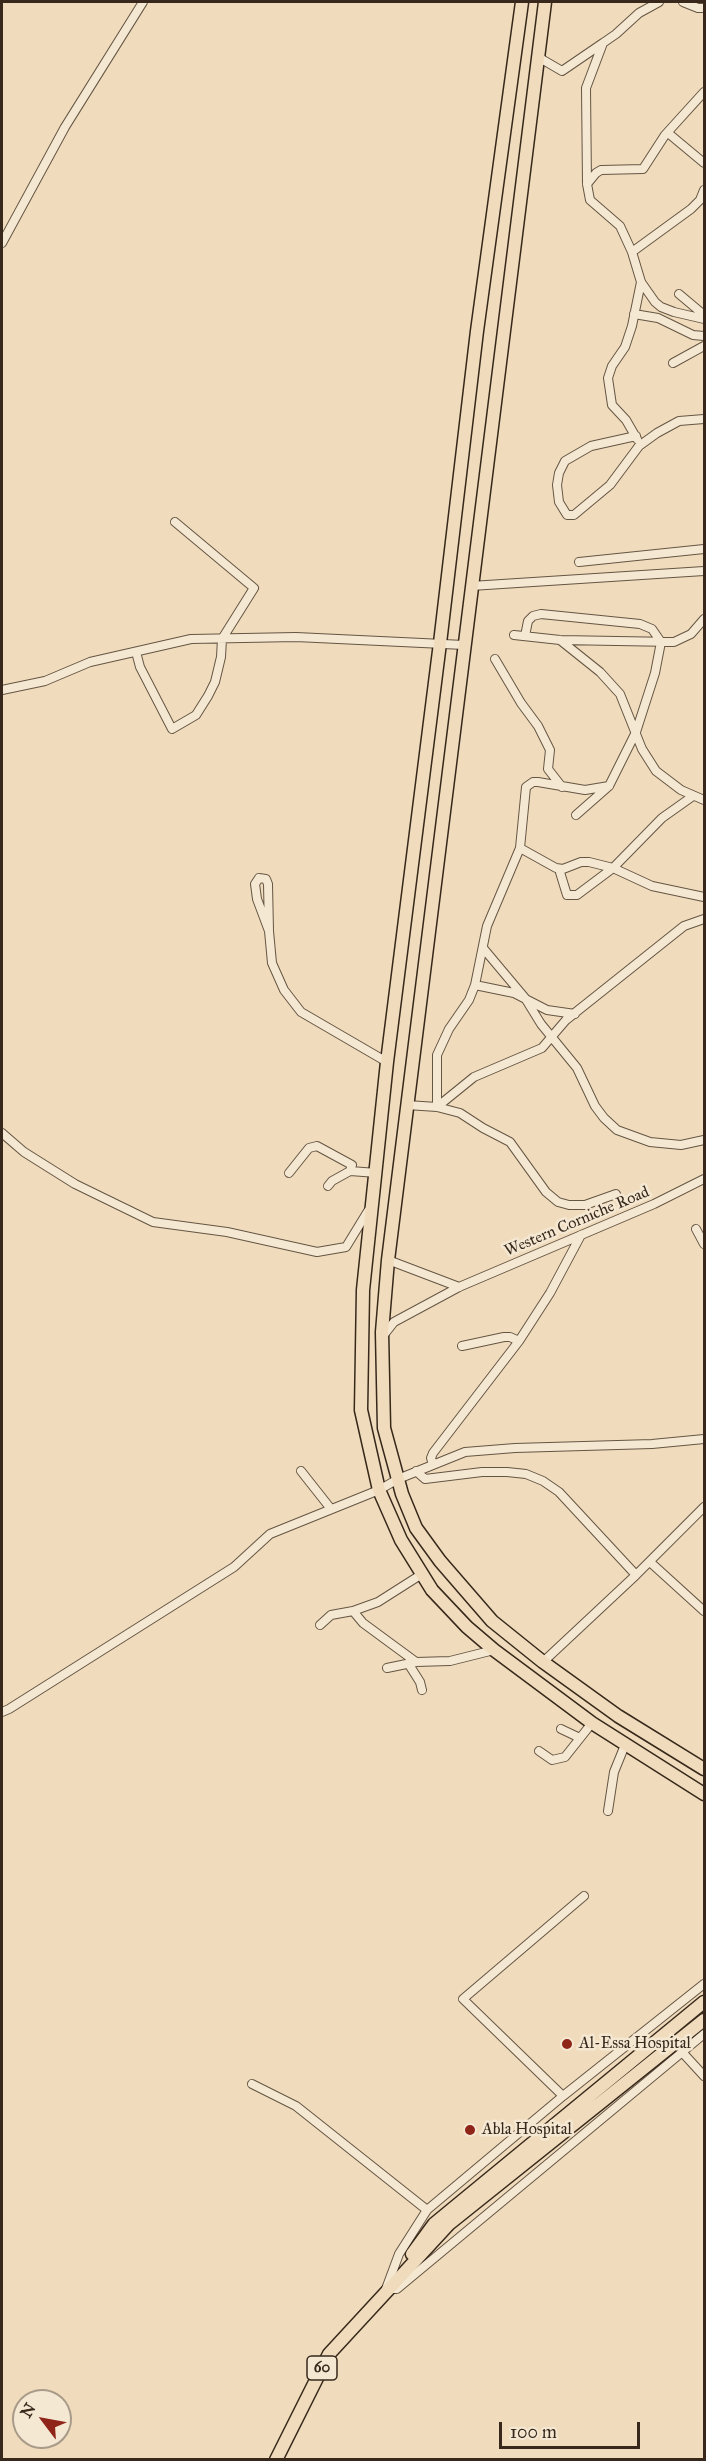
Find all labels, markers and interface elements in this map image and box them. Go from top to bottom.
street label: Western Corniche Road [502,1183,652,1261]
place label: Al-Essa Hospital [579,2034,691,2054]
marker: Al-Essa Hospital [560,2037,574,2051]
place label: Abla Hospital [482,2120,572,2140]
marker: Abla Hospital [463,2123,477,2137]
road number: 60 [307,2356,337,2380]
north arrow [12,2389,72,2449]
text: N [16,2399,40,2421]
scale bar [502,2410,643,2448]
text: 100 m [510,2421,557,2443]

